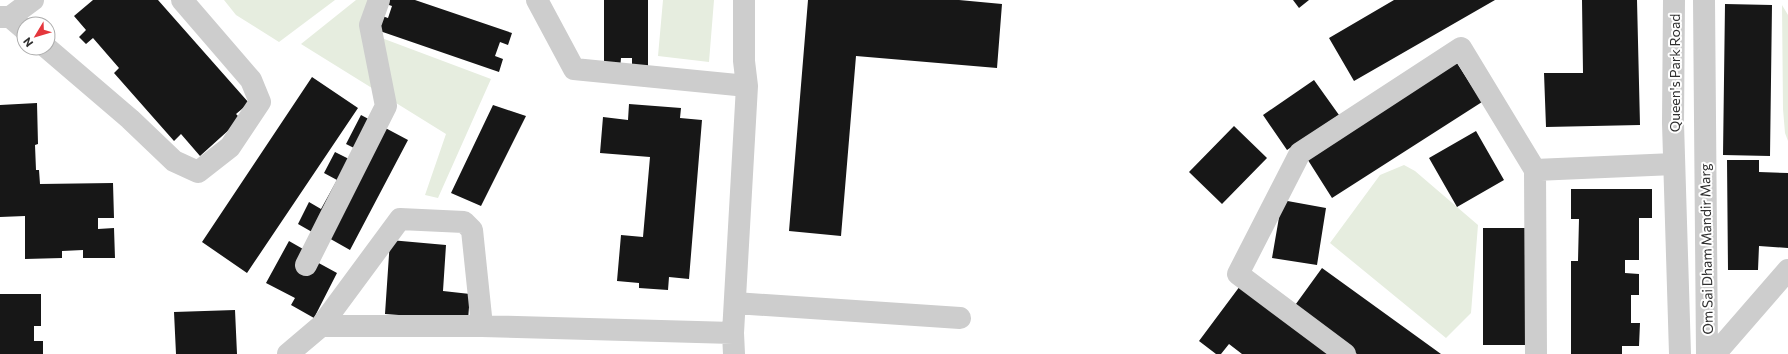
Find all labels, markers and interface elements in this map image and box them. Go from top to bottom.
street label: Queen's Park Road [1666,14,1683,132]
north arrow [16,16,56,56]
text: N [20,35,35,50]
street label: Om Sai Dham Mandir Marg [1696,163,1716,335]

